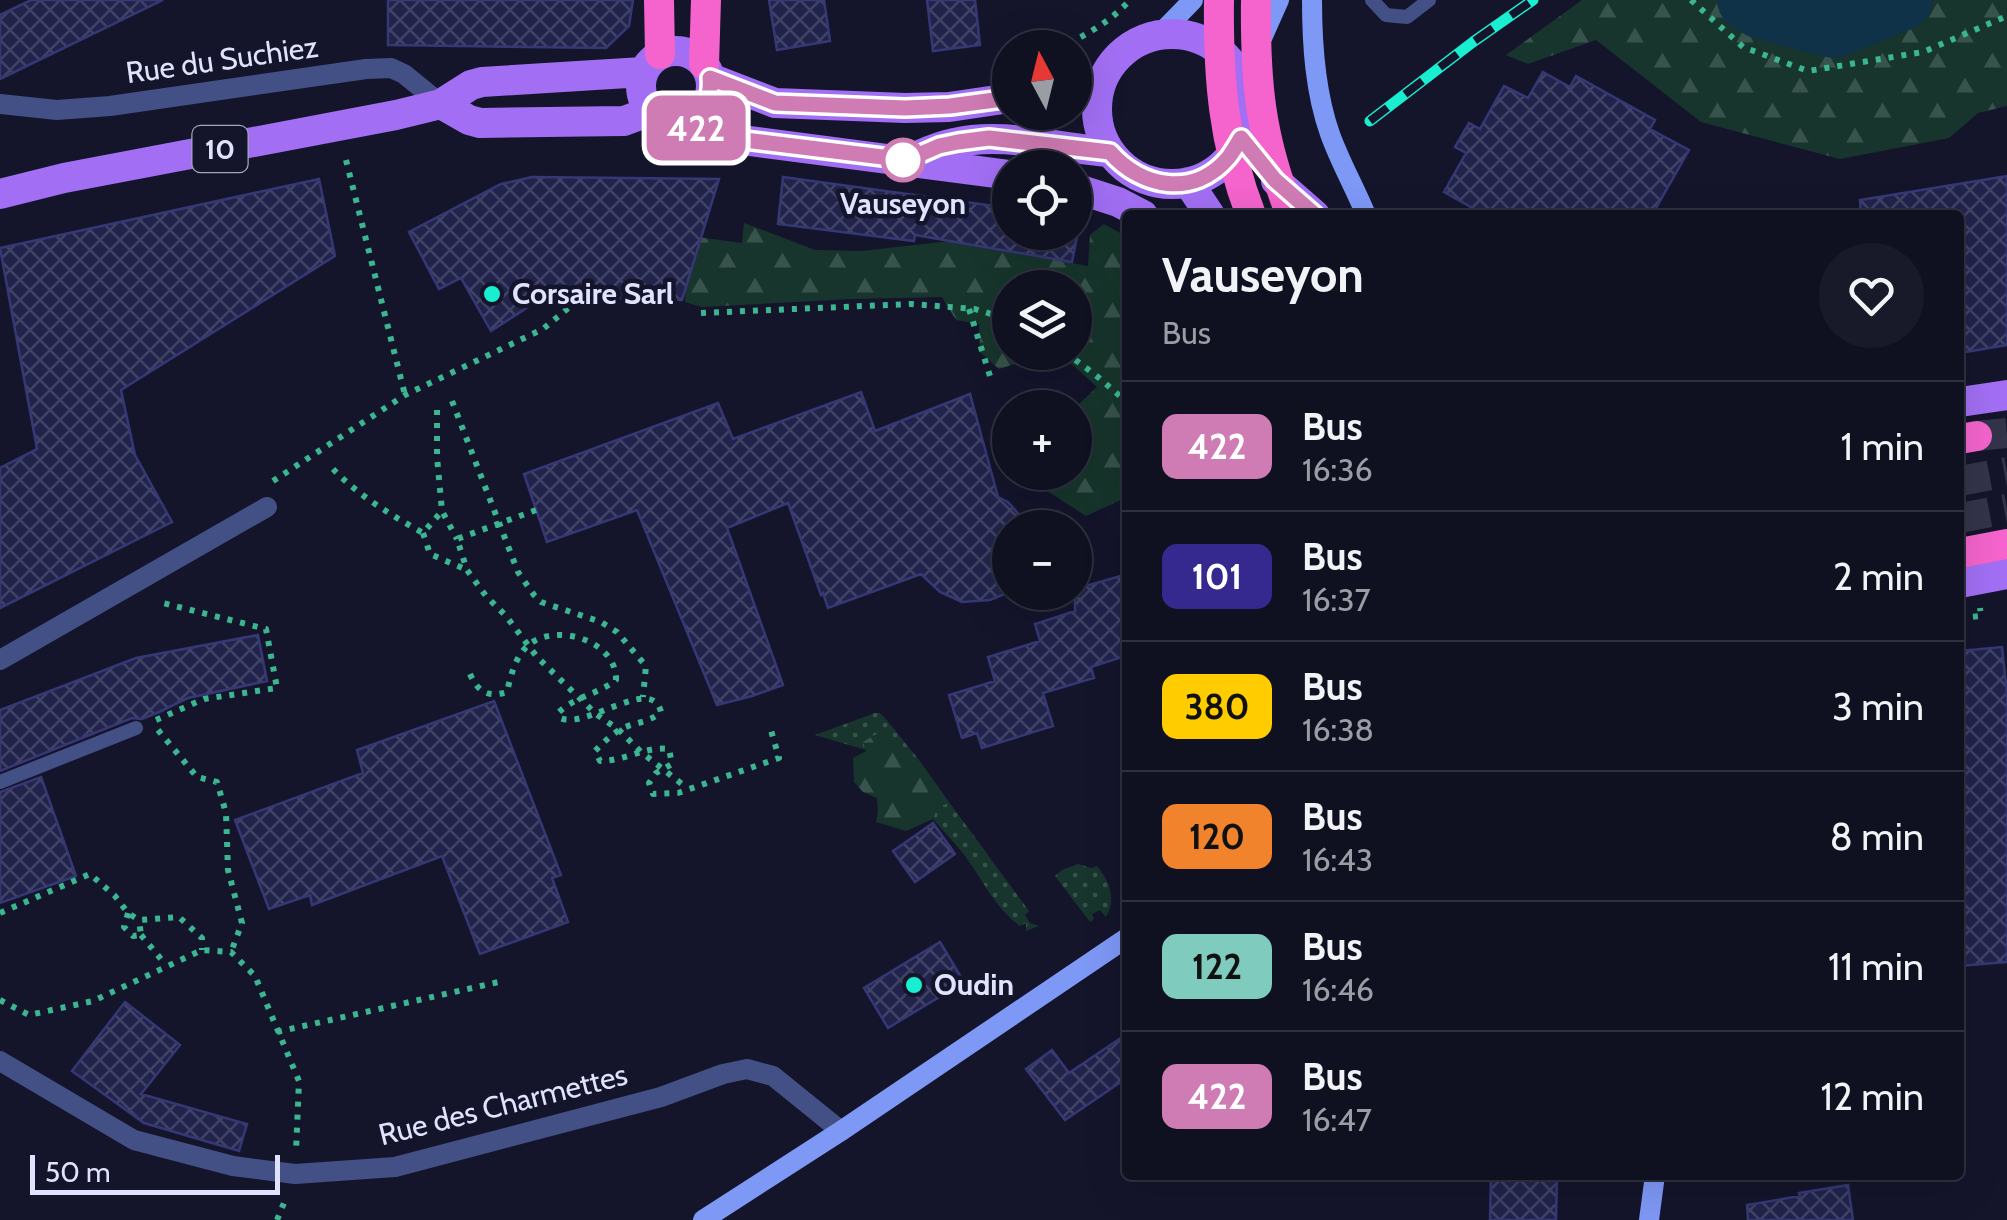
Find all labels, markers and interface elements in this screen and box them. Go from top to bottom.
street label: Rue du Suchiez [124,28,320,91]
north arrow [992,30,1092,130]
map controls [992,30,1092,610]
line badge: 422 [638,96,754,160]
text: 422 [667,107,725,150]
road number: 10 [192,126,248,172]
marker: Vauseyon [882,139,924,181]
button: locate [992,150,1092,250]
place label: Vauseyon [840,185,966,222]
button: heart [1819,243,1924,348]
text: Vauseyon [1162,246,1364,304]
button: layers [992,270,1092,370]
place label: Corsaire Sarl [512,275,674,312]
marker: Corsaire Sarl [481,283,503,305]
text: Bus [1162,313,1211,352]
button: + [992,390,1092,490]
text: Bus [1302,403,1363,450]
text: 1 min [1840,423,1924,470]
text: 422 [1188,425,1246,468]
text: 16:36 [1302,450,1373,489]
button: − [992,510,1092,610]
text: Bus [1302,533,1363,580]
text: 2 min [1833,553,1924,600]
text: 101 [1192,555,1242,598]
text: 16:37 [1302,580,1371,619]
text: Bus [1302,663,1363,710]
text: 3 min [1832,683,1924,730]
text: 380 [1185,685,1249,728]
text: 16:38 [1302,710,1374,749]
text: Bus [1302,793,1363,840]
text: 8 min [1830,813,1924,860]
text: 120 [1189,815,1245,858]
text: 16:43 [1302,840,1373,879]
text: Bus [1302,923,1363,970]
text: 11 min [1828,943,1924,990]
text: 122 [1192,945,1242,988]
place label: Oudin [934,966,1014,1003]
text: 16:46 [1302,970,1374,1009]
marker: Oudin [903,974,925,996]
text: Bus [1302,1053,1363,1100]
street label: Rue des Charmettes [375,1056,631,1153]
text: 12 min [1821,1073,1924,1120]
text: 422 [1188,1075,1246,1118]
text: 16:47 [1302,1100,1372,1139]
scale bar [30,1150,280,1194]
text: 50 m [45,1155,111,1189]

